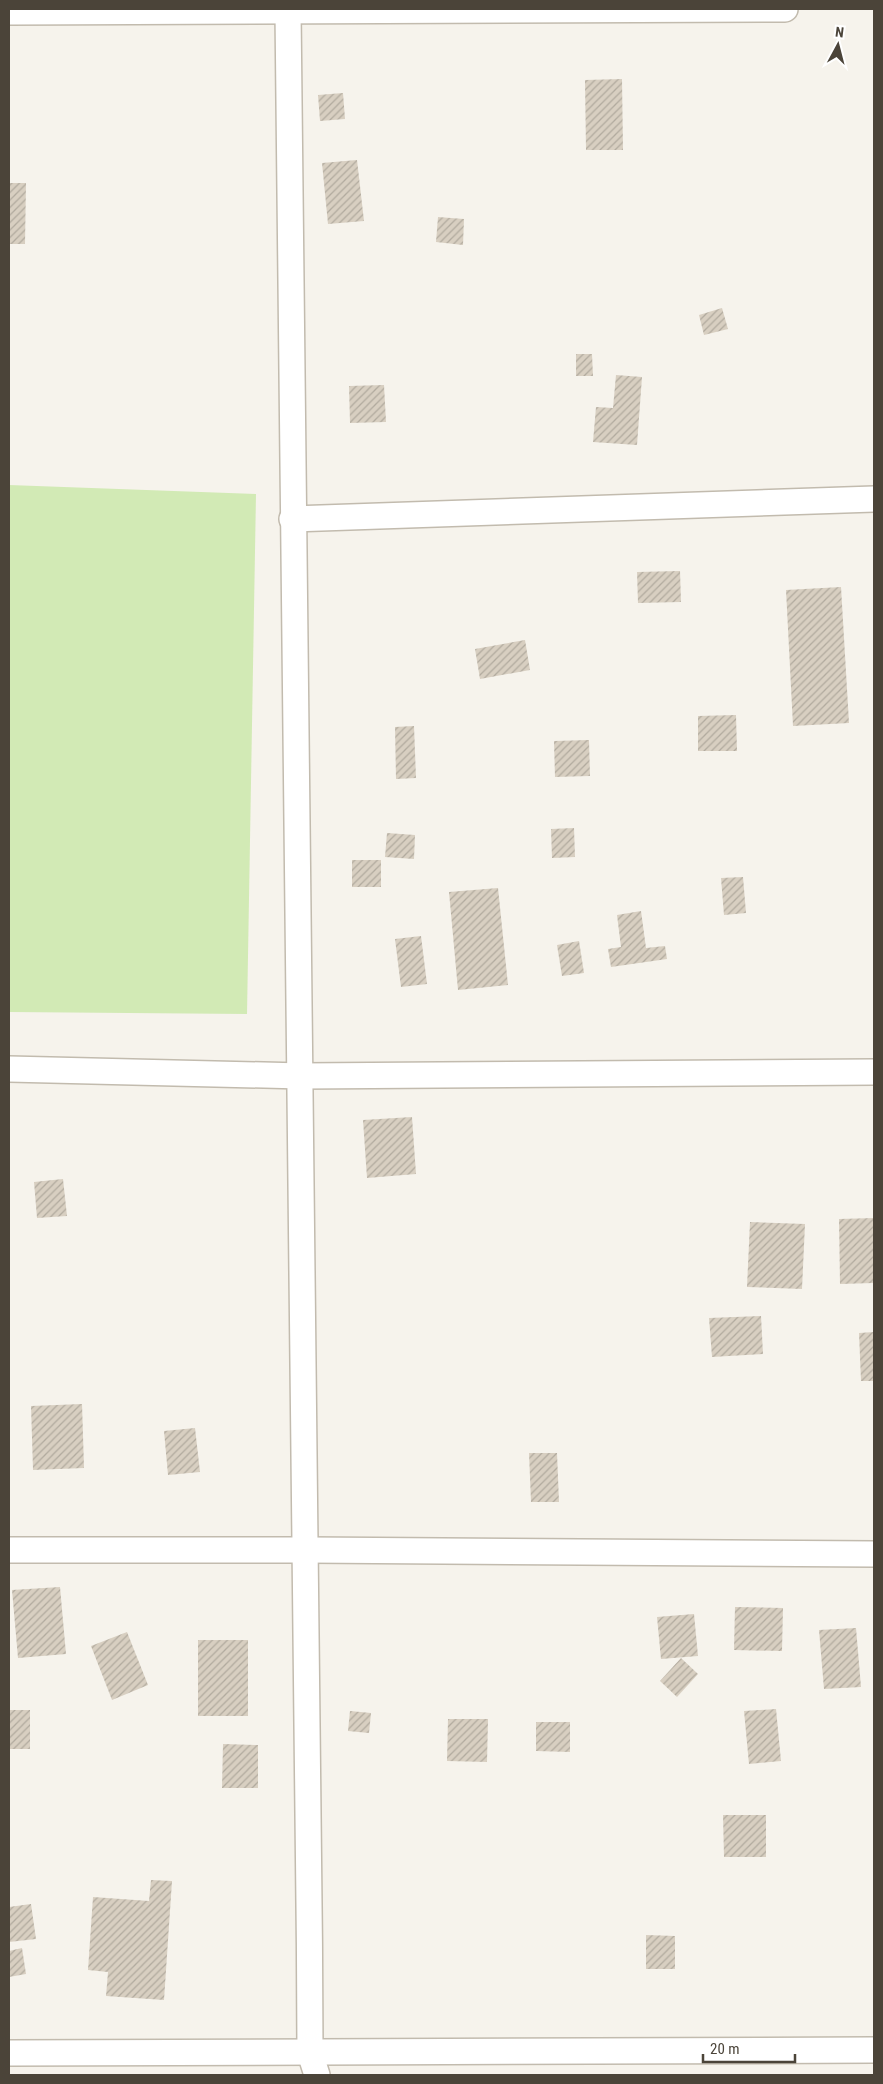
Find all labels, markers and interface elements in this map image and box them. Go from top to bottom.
north arrow [813,20,863,70]
text: N [834,24,845,41]
scale bar [703,2032,796,2064]
text: 20 m [710,2040,740,2058]

